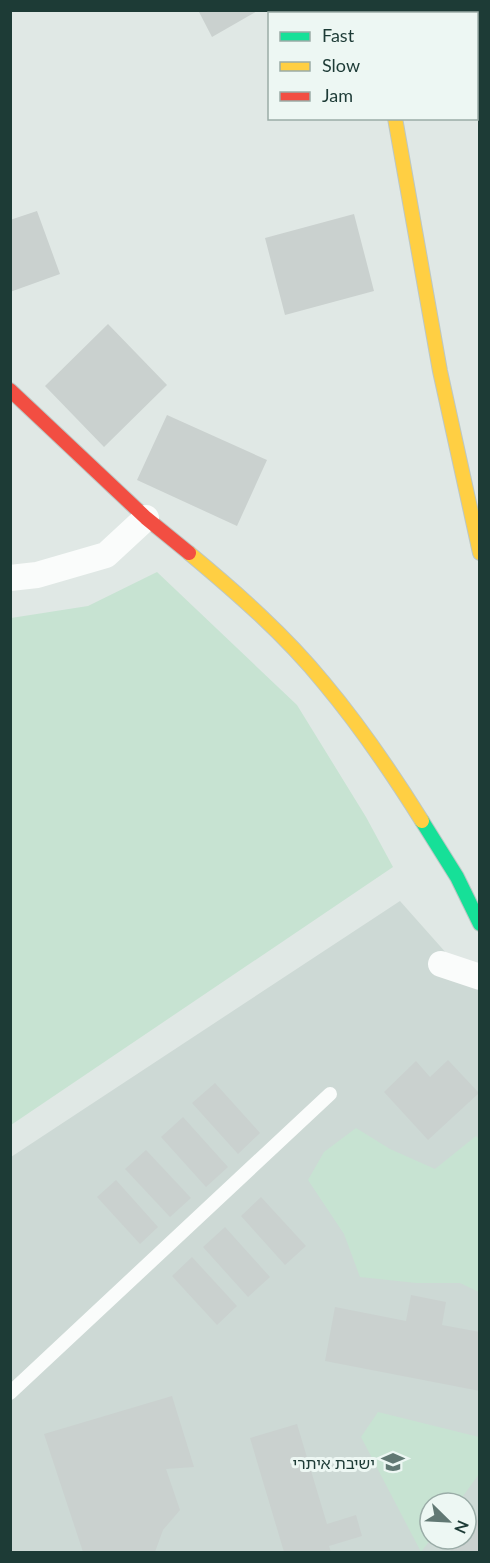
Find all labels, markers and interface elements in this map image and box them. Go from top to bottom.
legend [268,12,478,120]
text: Fast [322,24,355,46]
text: Slow [322,54,360,76]
text: Jam [322,84,353,106]
school or university icon: ישיבת איתרי [380,1449,406,1475]
place label: ישיבת איתרי [292,1453,375,1472]
north arrow [418,1491,478,1551]
text: N [451,1518,473,1537]

